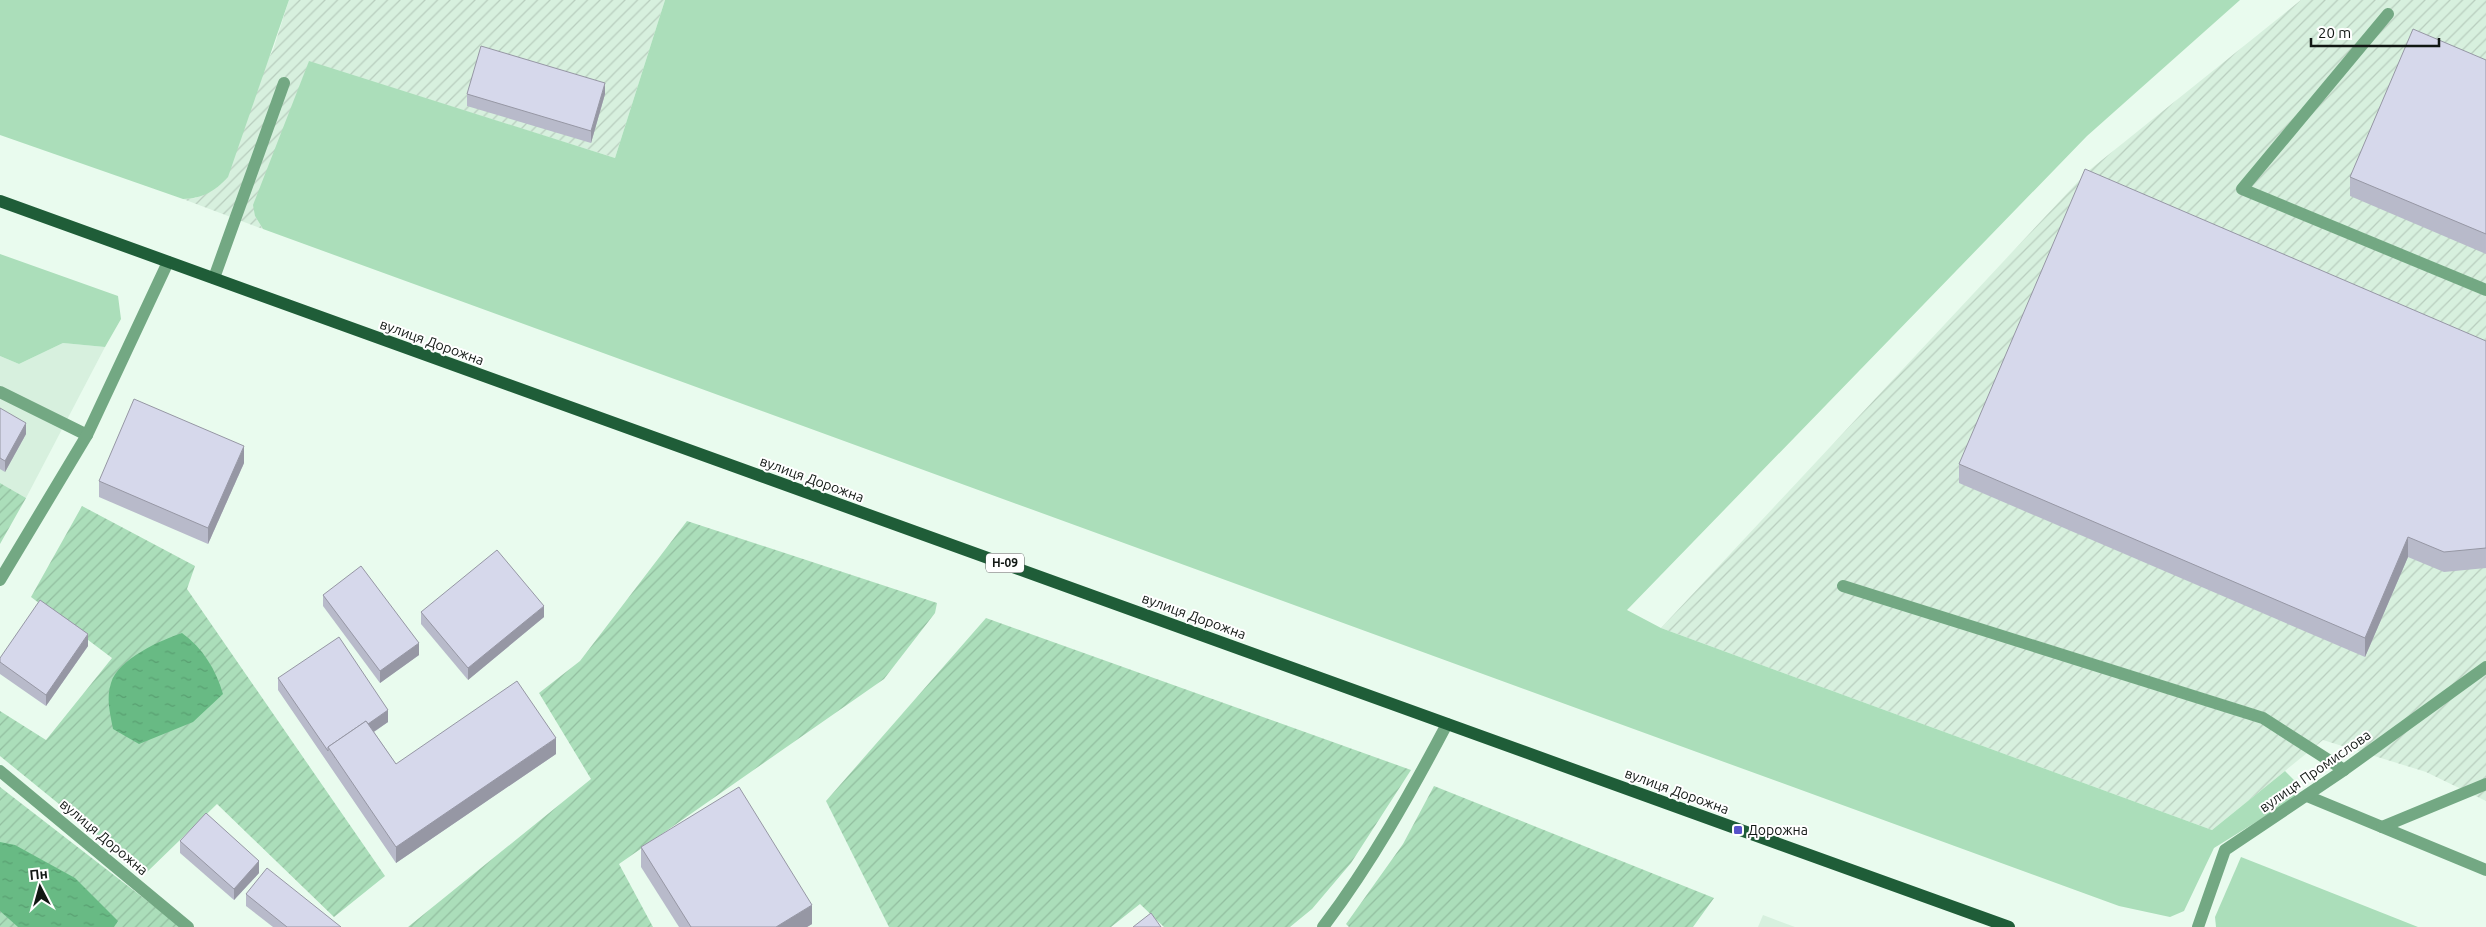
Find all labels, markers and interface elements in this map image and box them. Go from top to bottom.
scale bar [2311,15,2438,47]
text: 20 m [2318,24,2351,41]
street label: вулиця Дорожна [378,316,486,368]
street label: вулиця Дорожна [758,453,866,505]
road number: Н-09 [986,554,1024,572]
street label: вулиця Дорожна [1140,590,1248,642]
street label: вулиця Промислова [2256,727,2374,815]
street label: вулиця Дорожна [1623,765,1731,817]
street label: вулиця Дорожна [57,796,151,878]
place label: Дорожна [1748,822,1808,838]
marker: Дорожна [1732,824,1744,836]
north arrow [15,862,65,912]
text: Пн [29,865,49,883]

